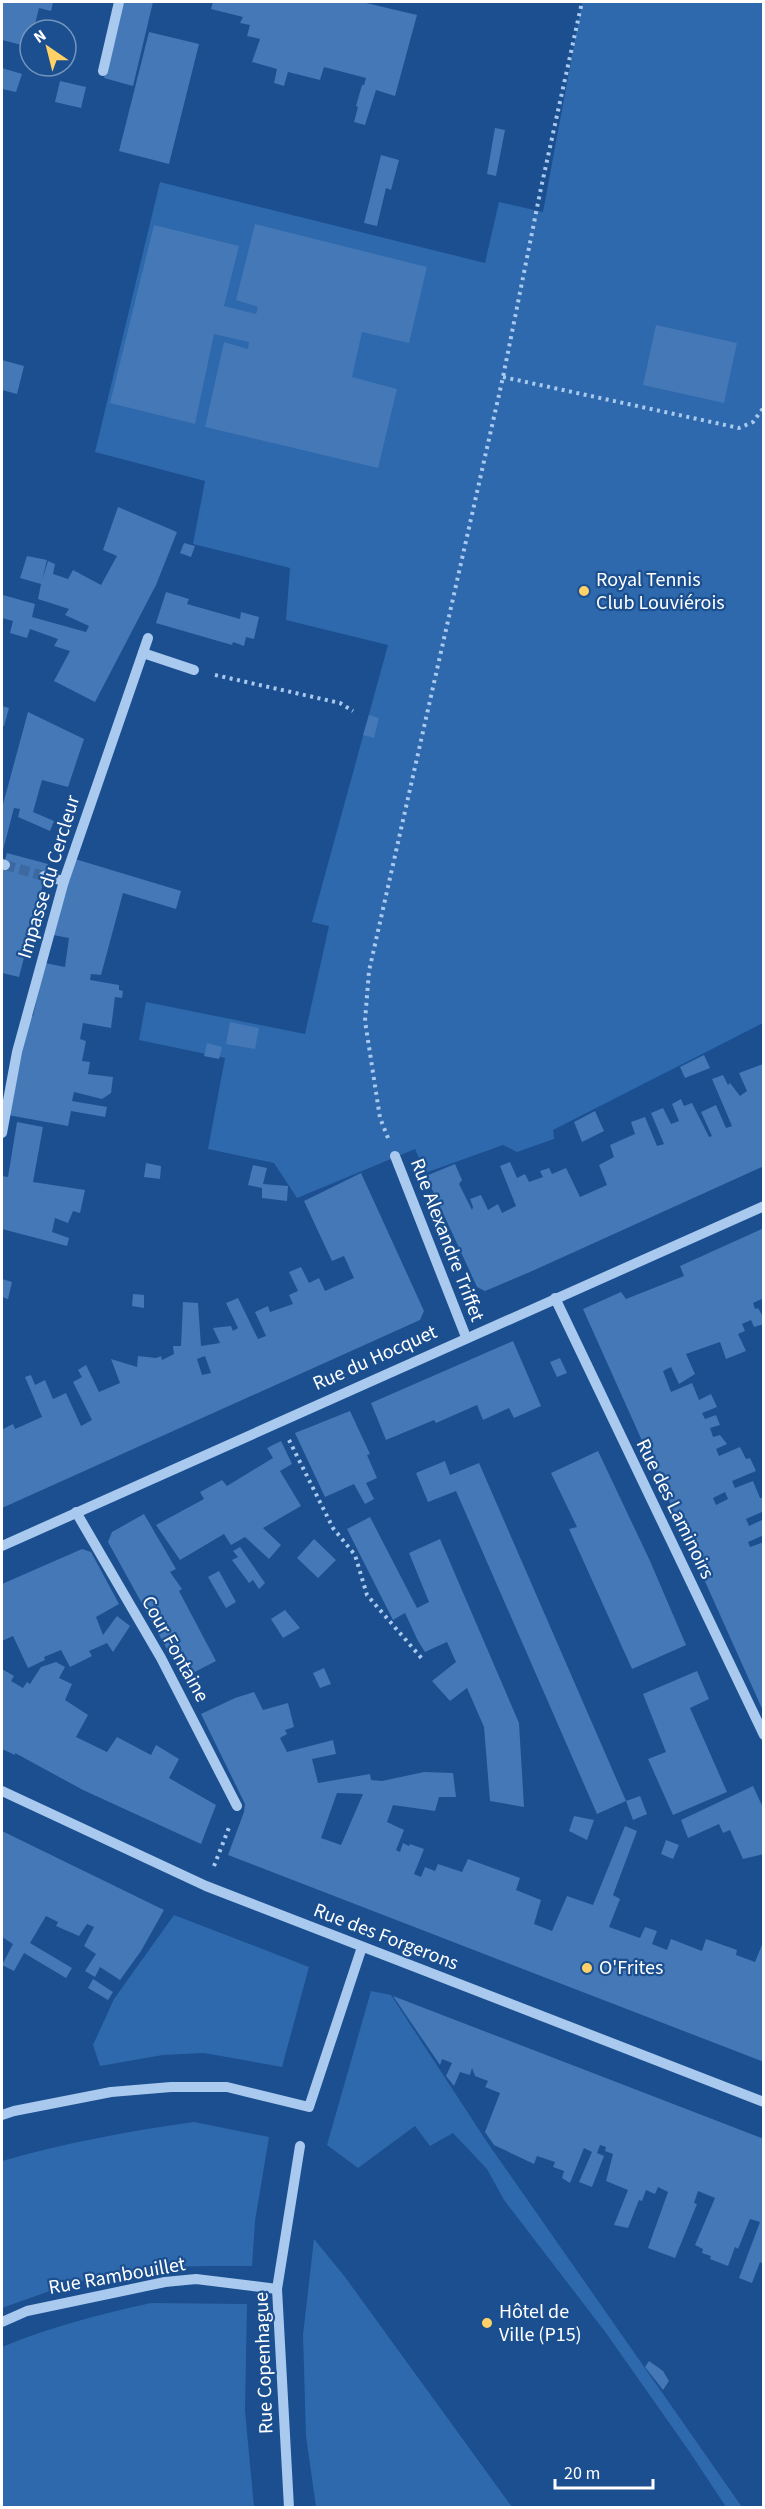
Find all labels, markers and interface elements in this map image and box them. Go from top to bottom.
north arrow [18,18,78,78]
text: N [29,24,51,49]
place label: Royal Tennis Club Louviérois [596,566,725,617]
marker: Royal Tennis Club Louviérois [577,584,591,598]
street label: Impasse du Cercleur [11,792,87,962]
street label: Rue Alexandre Triffet [403,1154,491,1326]
street label: Rue du Hocquet [308,1318,442,1398]
street label: Rue des Laminoirs [629,1434,721,1584]
street label: Cour Fontaine [134,1591,216,1707]
street label: Rue des Forgerons [309,1896,463,1978]
place label: O'Frites [599,1954,663,1982]
marker: O'Frites [580,1961,594,1975]
street label: Rue Rambouillet [46,2250,188,2302]
street label: Rue Copenhague [248,2291,280,2435]
place label: Hôtel de Ville (P15) [499,2298,582,2349]
marker: Hôtel de Ville (P15) [480,2316,494,2330]
scale bar [555,2452,652,2490]
text: 20 m [564,2461,600,2486]

